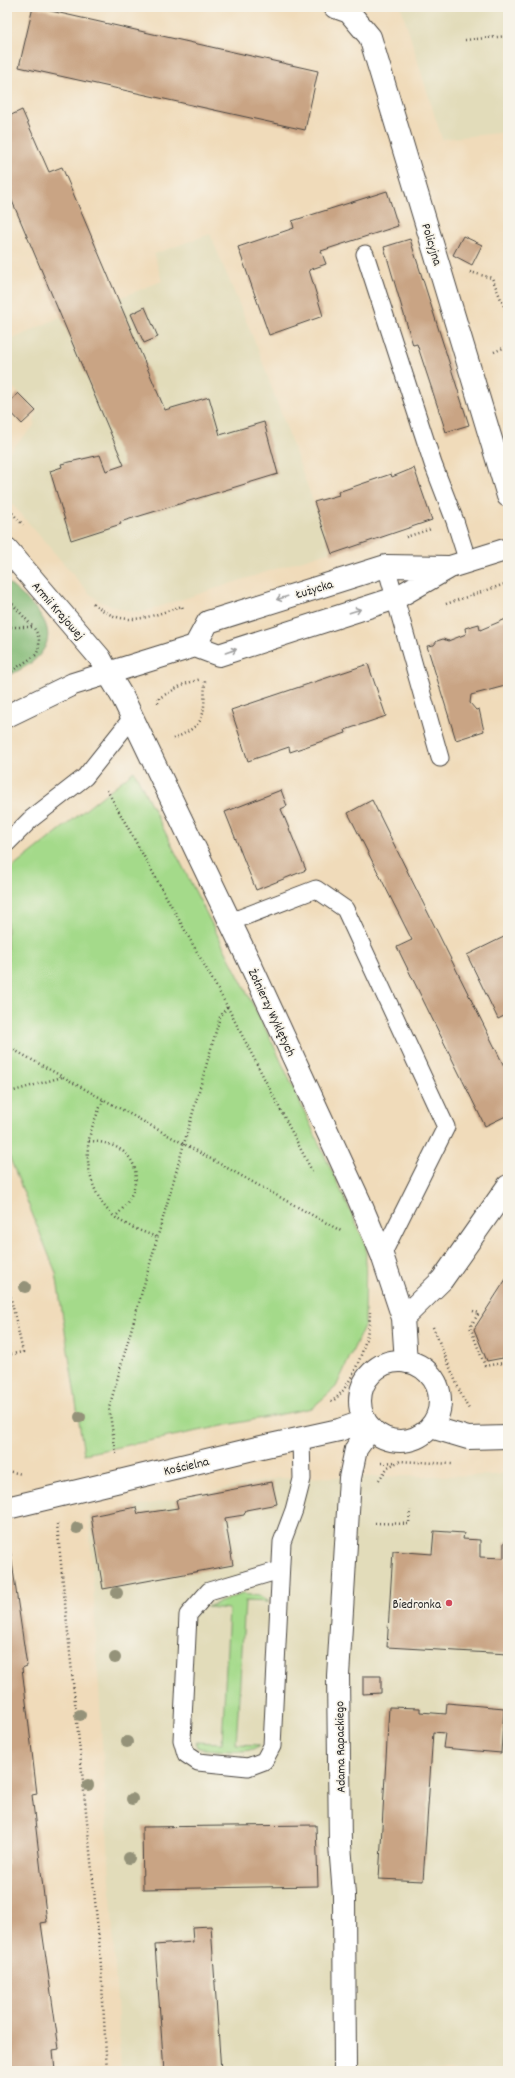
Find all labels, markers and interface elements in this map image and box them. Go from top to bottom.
street label: Policyjna [415,221,446,269]
street label: Łużycka [293,575,337,605]
street label: Armii Krajowej [26,578,88,645]
one-way arrow [276,595,288,603]
one-way arrow [348,607,361,614]
one-way arrow [225,647,238,654]
street label: Żołnierzy Wyklętych [242,966,299,1060]
street label: Kościelna [162,1453,212,1482]
place label: Biedronka [393,1596,442,1615]
marker: Biedronka [444,1598,454,1608]
street label: Adama Rapackiego [331,1701,352,1793]

